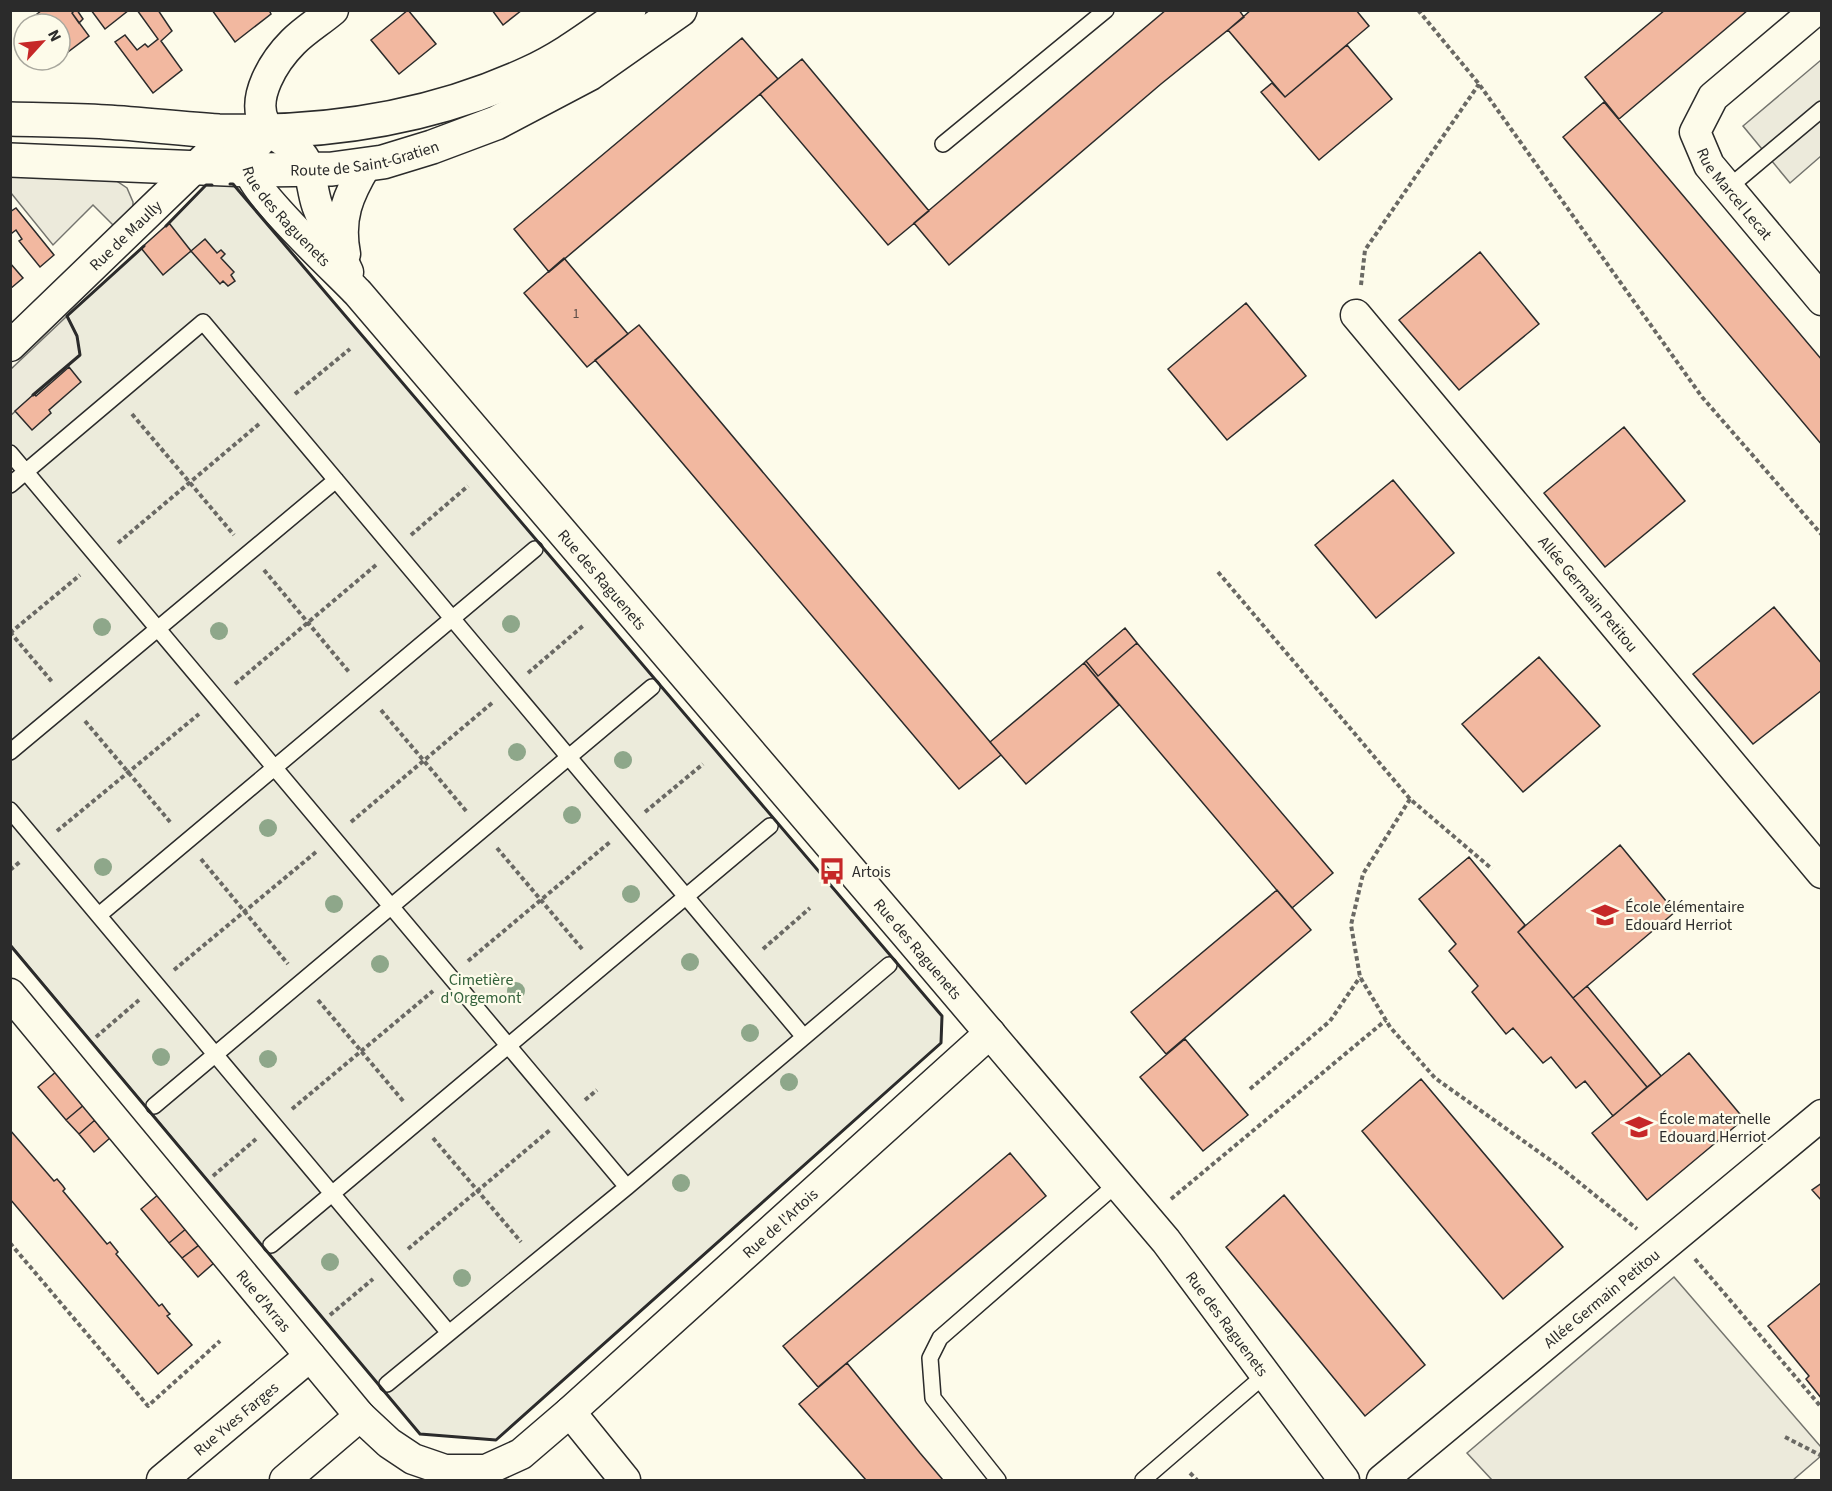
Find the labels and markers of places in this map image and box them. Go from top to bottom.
bus stop icon: Artois [817,856,847,886]
place label: Artois [852,861,891,883]
place label: École élémentaire Edouard Herriot [1625,896,1744,936]
school or university icon: École élémentaire Edouard Herriot [1590,900,1620,930]
place label: École maternelle Edouard Herriot [1659,1108,1771,1148]
school or university icon: École maternelle Edouard Herriot [1624,1112,1654,1142]

